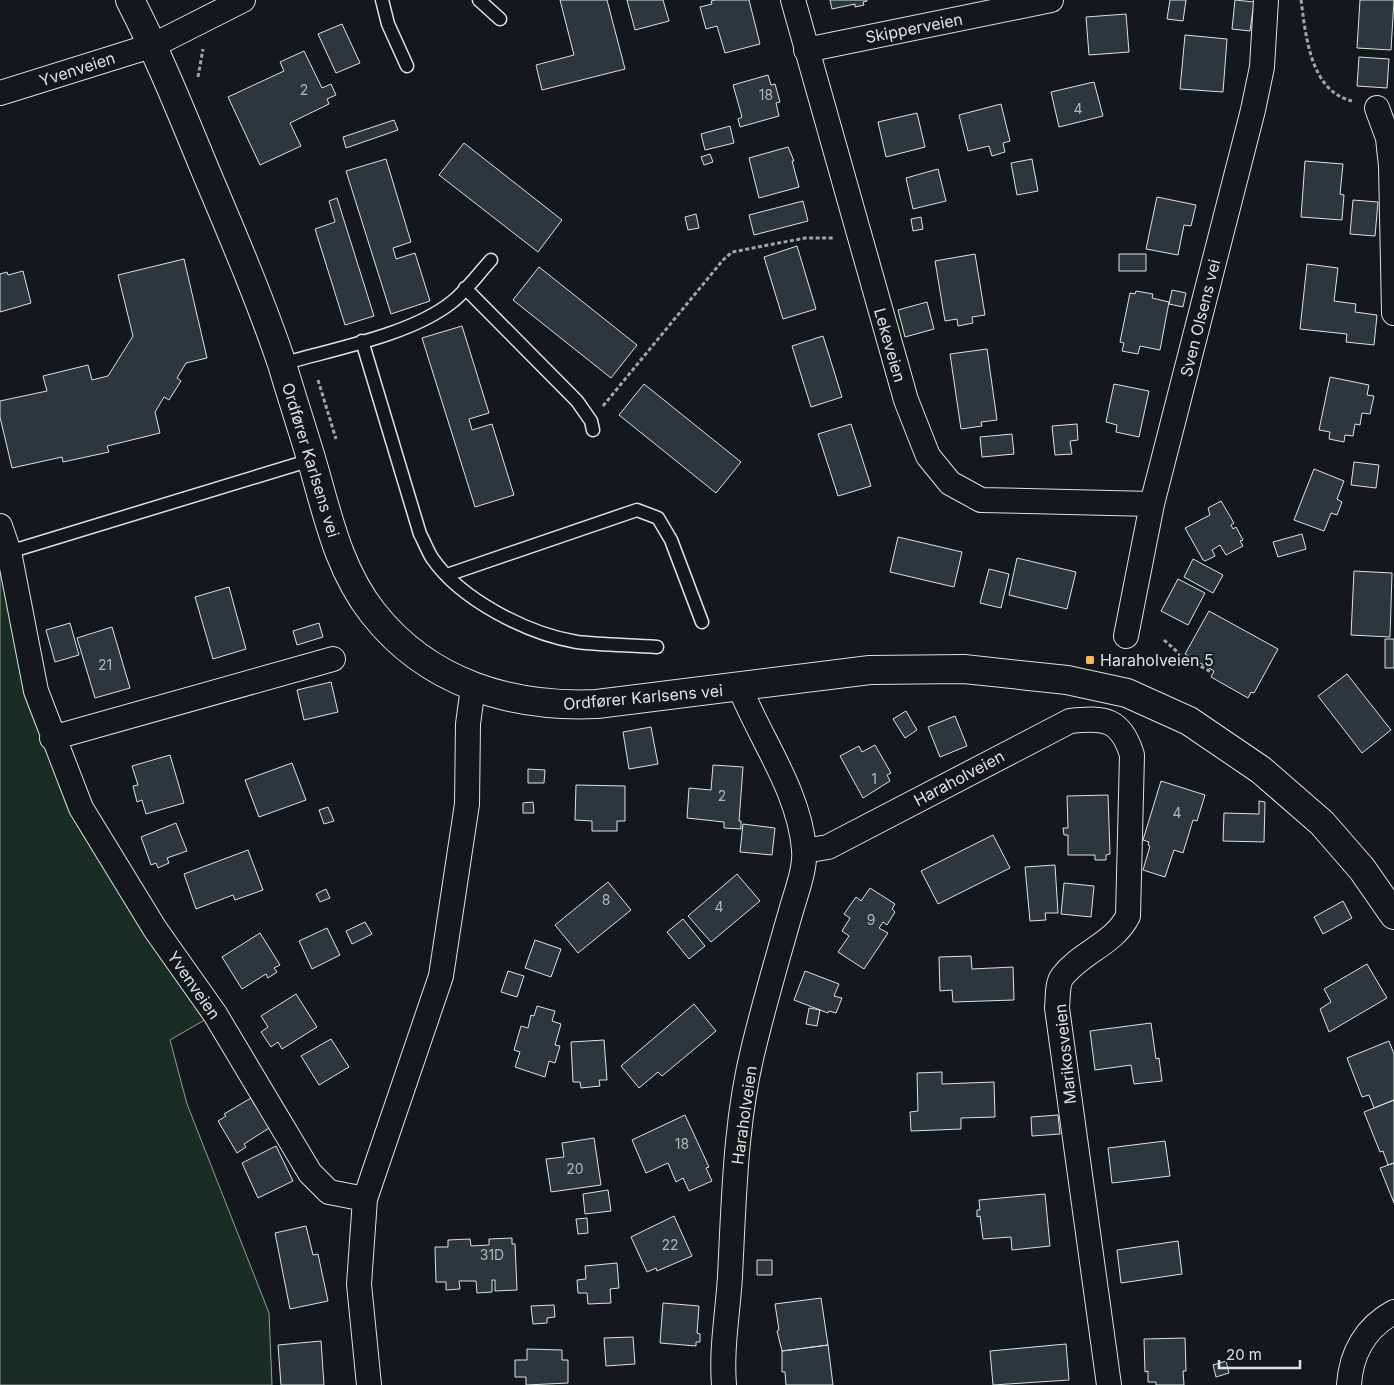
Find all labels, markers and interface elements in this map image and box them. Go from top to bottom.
street label: Skipperveien [864,9,964,47]
street label: Yvenveien [36,47,118,91]
house number: 2 [300,81,308,98]
house number: 18 [759,86,773,103]
house number: 4 [1073,100,1083,117]
street label: Sven Olsens vei [1176,257,1224,379]
street label: Lekeveien [870,305,910,385]
street label: Ordfører Karlsens vei [278,380,344,540]
place label: Haraholveien 5 [1100,650,1214,670]
marker: Haraholveien 5 [1084,654,1096,666]
house number: 21 [98,656,112,673]
street label: Ordfører Karlsens vei [562,680,724,714]
street label: Haraholveien [910,746,1008,810]
house number: 1 [871,770,877,787]
house number: 2 [718,787,726,804]
house number: 4 [1172,804,1182,821]
house number: 8 [602,891,610,908]
house number: 4 [714,898,724,915]
house number: 9 [867,911,875,928]
street label: Yvenveien [163,947,225,1023]
street label: Marikosveien [1050,1003,1080,1105]
street label: Haraholveien [727,1064,761,1166]
house number: 18 [675,1135,689,1152]
house number: 20 [566,1160,584,1177]
house number: 22 [661,1236,679,1253]
house number: 31D [480,1246,504,1263]
scale bar [1219,1338,1300,1370]
text: 20 m [1226,1345,1262,1364]

